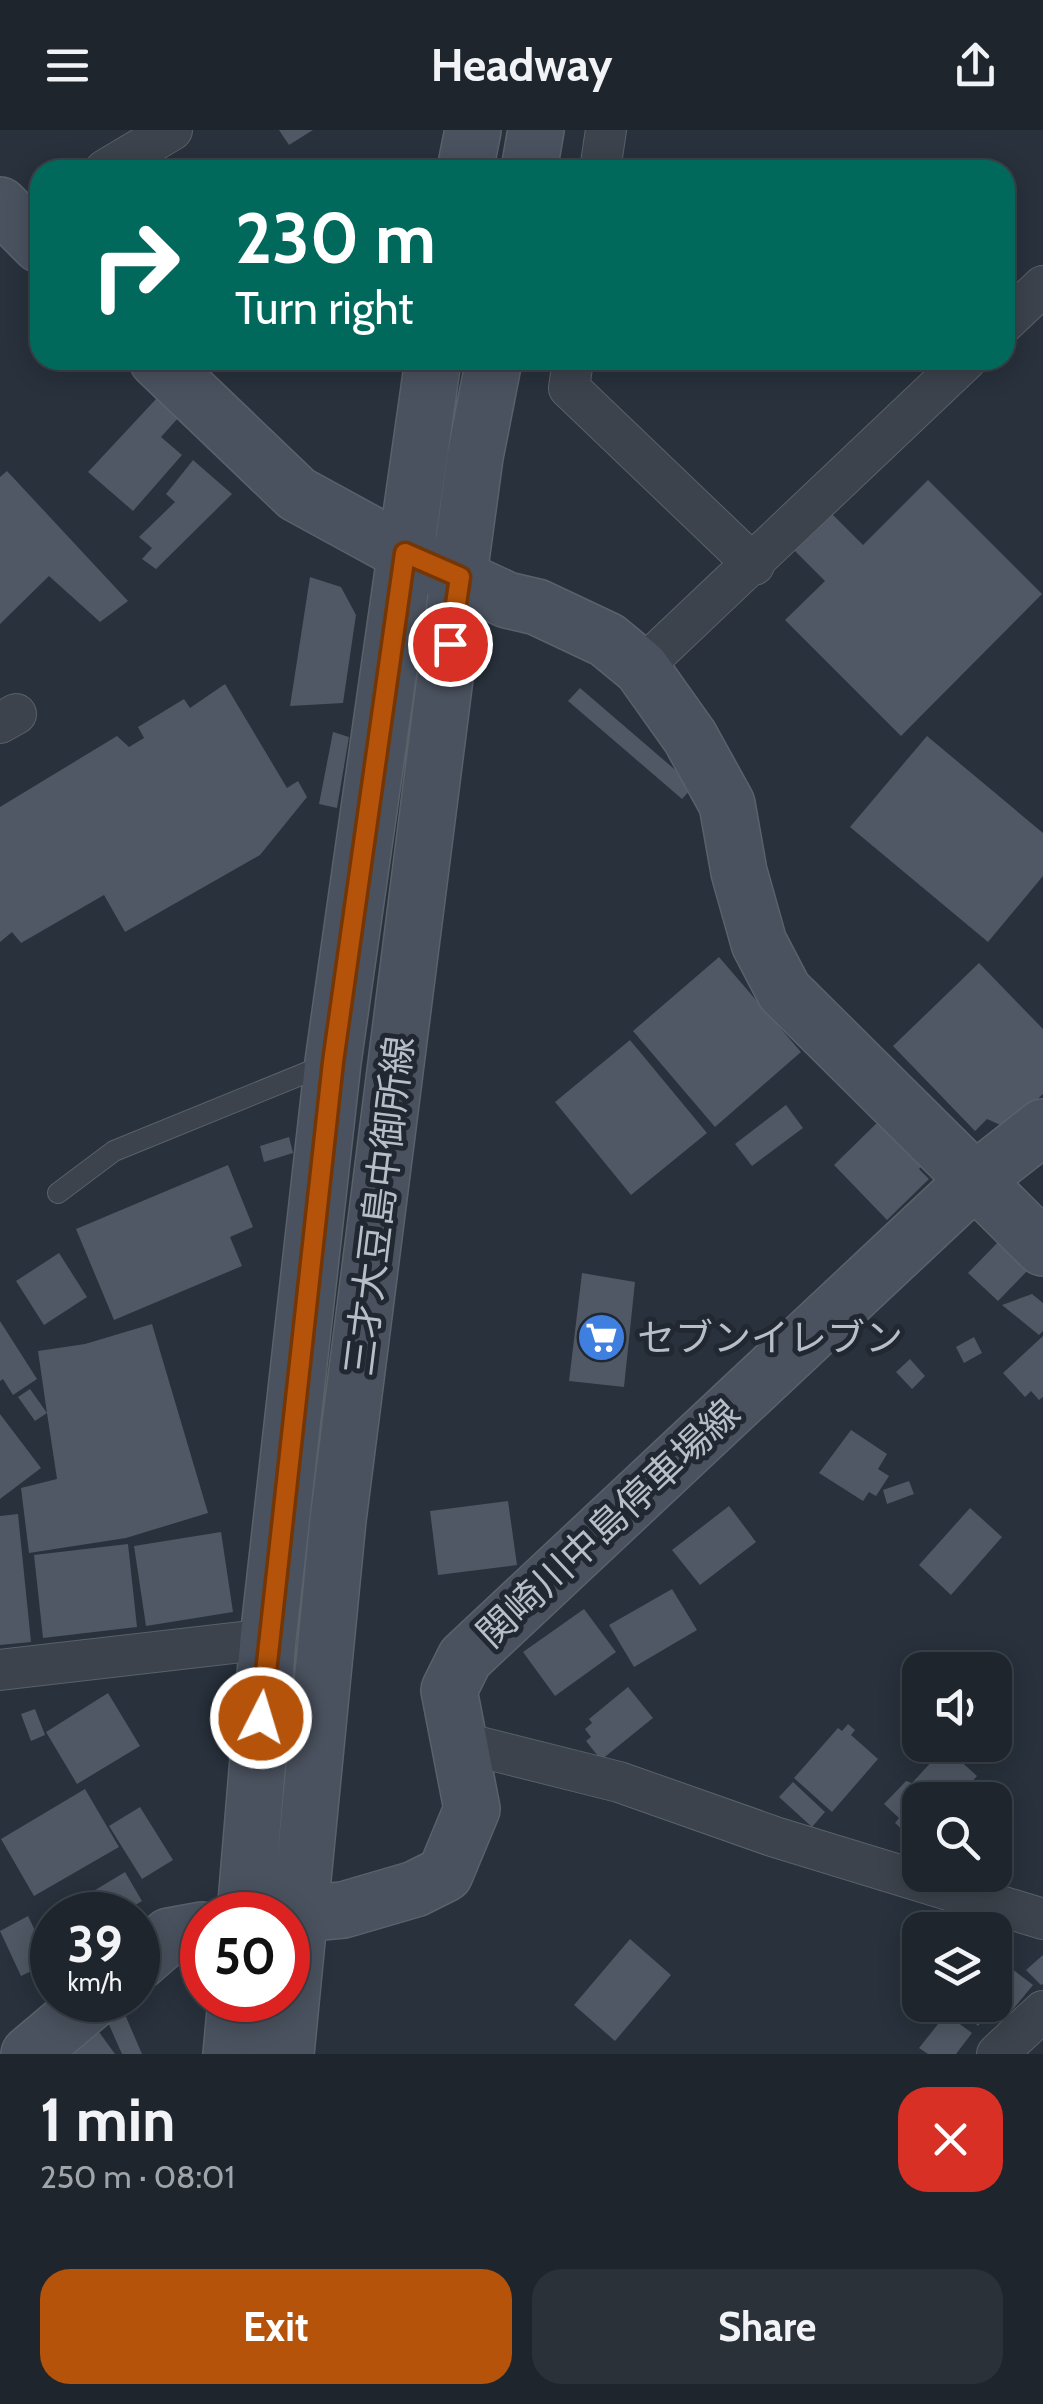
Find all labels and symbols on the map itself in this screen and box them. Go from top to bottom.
pin [408,602,493,687]
street label: 三才大豆島中御所線 [335,1033,423,1379]
supermarket icon: セブンイレブン [576,1311,628,1363]
place label: セブンイレブン [637,1314,903,1361]
street label: 関崎川中島停車場線 [467,1389,749,1657]
position arrow [209,1666,313,1770]
speed limit sign: 50 [180,1892,310,2022]

